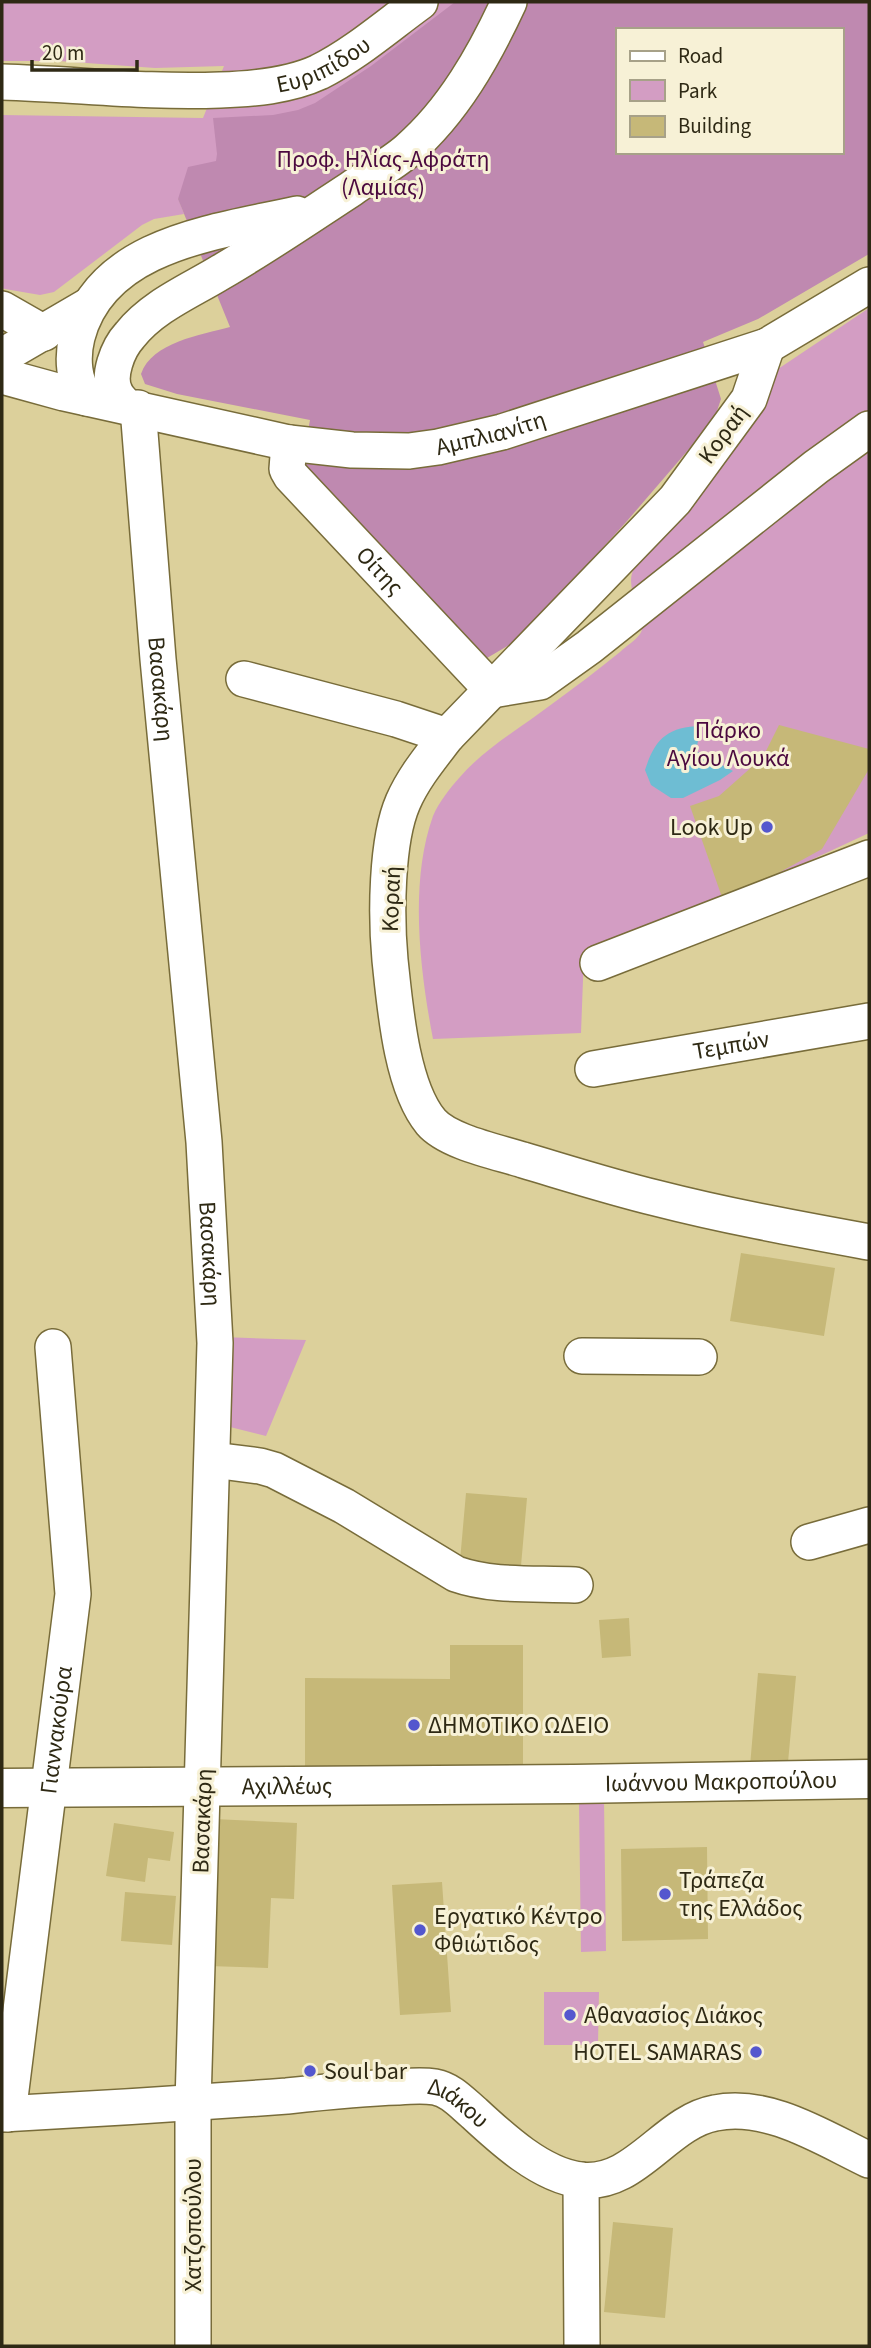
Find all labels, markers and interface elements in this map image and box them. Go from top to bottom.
scale bar [32,28,136,72]
street label: Ευριπίδου [273,28,378,103]
legend [616,28,843,154]
text: 20 m [42,38,84,68]
text: Road [678,41,723,71]
text: Park [678,76,718,106]
text: Building [678,111,752,141]
park label: Προφ. Ηλίας-Αφράτη (Λαμίας) [277,142,489,205]
street label: Κοραή [690,397,757,471]
street label: Αμπλιανίτη [432,402,550,465]
street label: Οίτης [348,539,412,603]
street label: Βασακάρη [138,635,183,743]
park label: Πάρκο Αγίου Λουκά [667,713,790,776]
place label: Look Up [670,810,753,845]
marker: Look Up [759,819,775,835]
street label: Κοραή [373,865,410,933]
street label: Τεμπών [690,1022,772,1069]
street label: Βασακάρη [189,1200,230,1307]
street label: Γιαννακούρα [31,1664,82,1796]
place label: ΔΗΜΟΤΙΚΟ ΩΔΕΙΟ [428,1708,609,1743]
marker: ΔΗΜΟΤΙΚΟ ΩΔΕΙΟ [406,1717,422,1733]
street label: Ιωάννου Μακροπούλου [605,1763,837,1801]
street label: Βασακάρη [183,1768,222,1874]
street label: Αχιλλέως [242,1769,332,1804]
place label: Τράπεζα της Ελλάδος [679,1863,803,1926]
marker: Τράπεζα της Ελλάδος [657,1886,673,1902]
place label: Εργατικό Κέντρο Φθιώτιδος [434,1899,603,1962]
marker: Εργατικό Κέντρο Φθιώτιδος [412,1922,428,1938]
place label: Αθανασίος Διάκος [584,1998,763,2033]
marker: Αθανασίος Διάκος [562,2007,578,2023]
place label: HOTEL SAMARAS [573,2035,742,2070]
marker: HOTEL SAMARAS [748,2044,764,2060]
place label: Soul bar [324,2054,408,2089]
marker: Soul bar [302,2063,318,2079]
street label: Διάκου [425,2069,497,2137]
street label: Χατζοπούλου [176,2158,211,2292]

